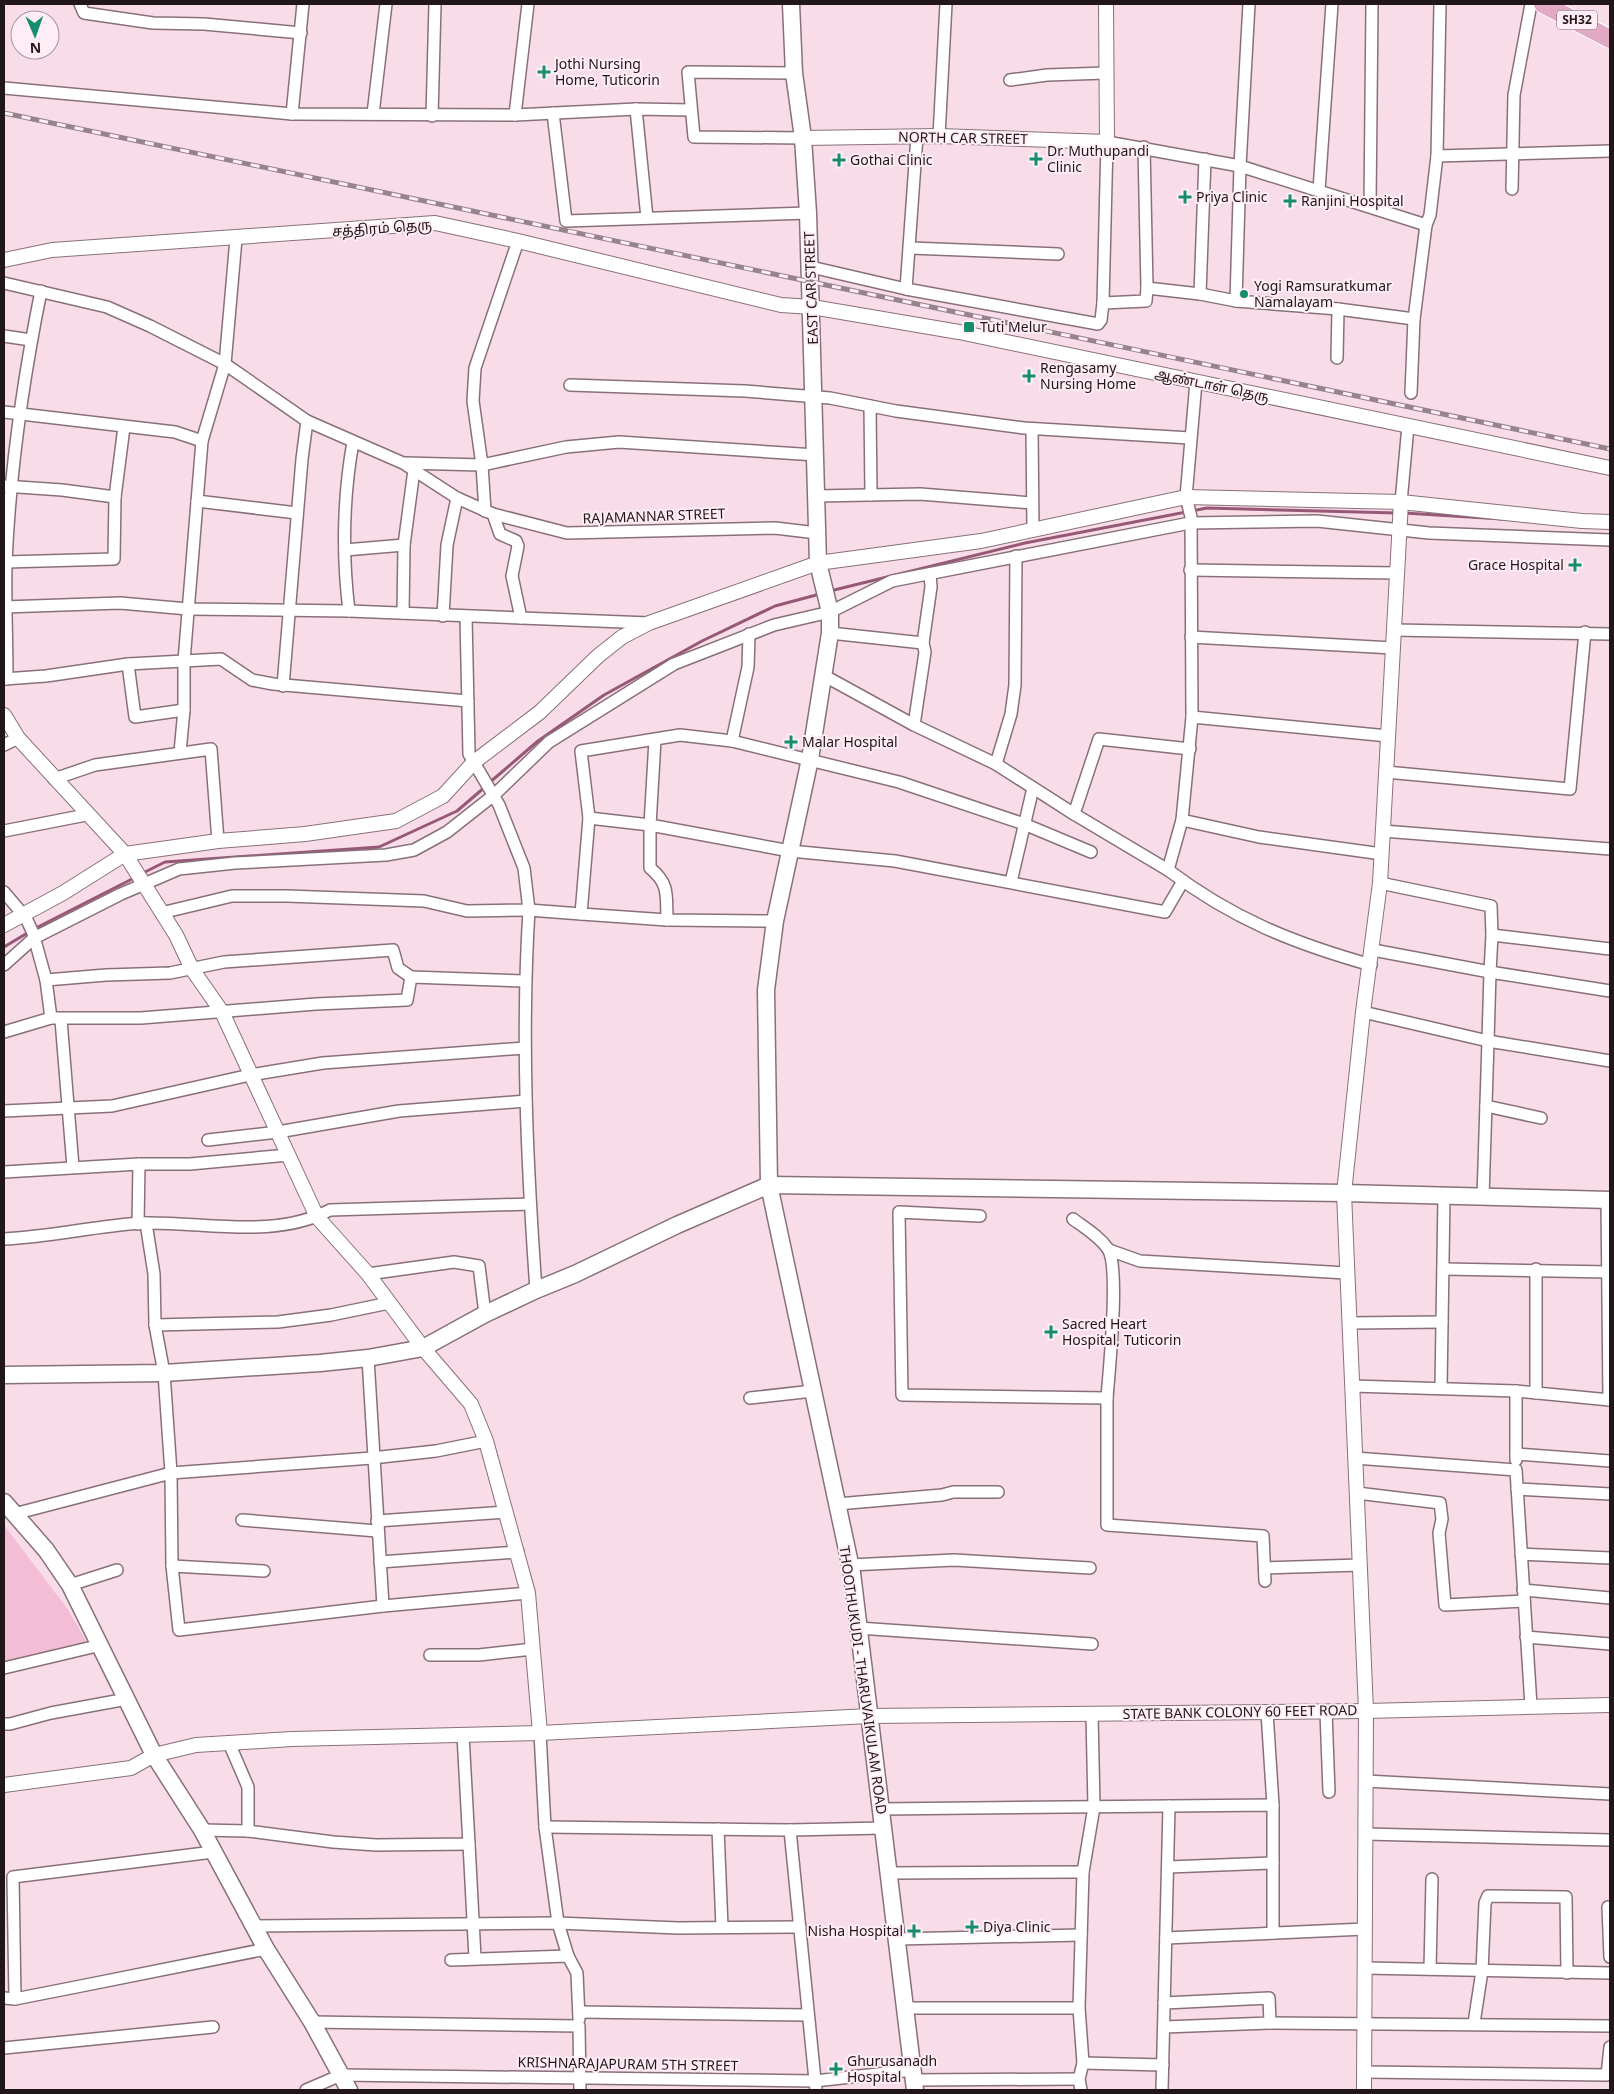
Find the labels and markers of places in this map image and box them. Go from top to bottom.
place label: Jothi Nursing Home, Tuticorin [553,54,660,89]
marker: Jothi Nursing Home, Tuticorin [537,65,551,79]
place label: Dr. Muthupandi Clinic [1047,141,1149,176]
place label: Gothai Clinic [850,150,933,169]
marker: Dr. Muthupandi Clinic [1029,152,1043,166]
marker: Gothai Clinic [832,153,846,167]
place label: Priya Clinic [1196,187,1268,206]
marker: Priya Clinic [1178,190,1192,204]
place label: Ranjini Hospital [1301,191,1404,210]
marker: Ranjini Hospital [1283,194,1297,208]
place label: Yogi Ramsuratkumar Namalayam [1254,276,1392,311]
marker: Yogi Ramsuratkumar Namalayam [1238,288,1250,300]
place label: Tuti Melur [980,317,1047,336]
marker: Tuti Melur [962,320,976,334]
place label: Rengasamy Nursing Home [1040,358,1136,393]
marker: Rengasamy Nursing Home [1022,369,1036,383]
place label: Grace Hospital [1468,555,1564,574]
marker: Grace Hospital [1568,558,1582,572]
place label: Malar Hospital [802,732,898,751]
marker: Malar Hospital [784,735,798,749]
place label: Sacred Heart Hospital, Tuticorin [1062,1314,1181,1349]
marker: Sacred Heart Hospital, Tuticorin [1044,1325,1058,1339]
place label: Diya Clinic [983,1917,1051,1936]
marker: Diya Clinic [965,1920,979,1934]
place label: Nisha Hospital [808,1921,903,1940]
marker: Nisha Hospital [907,1924,921,1938]
place label: Ghurusanadh Hospital [847,2051,937,2086]
marker: Ghurusanadh Hospital [829,2062,843,2076]

